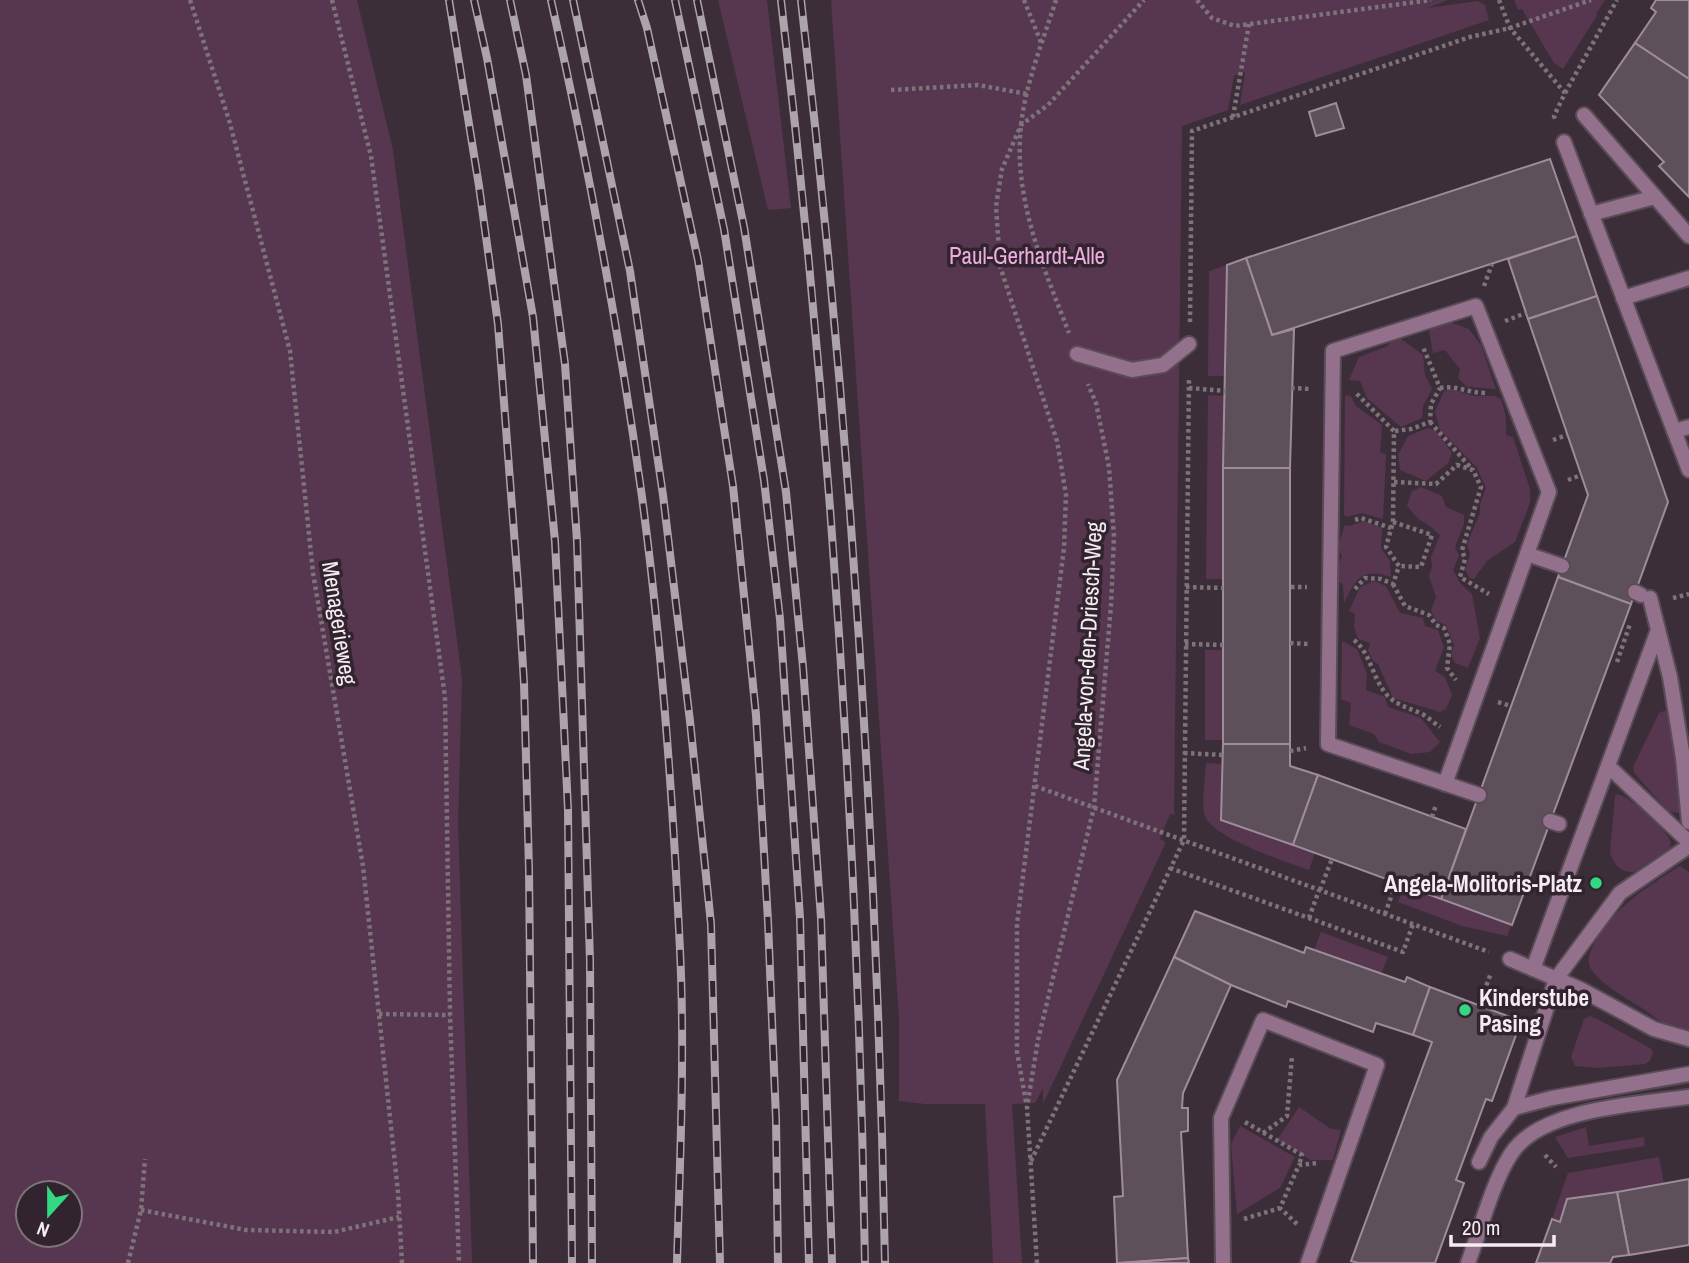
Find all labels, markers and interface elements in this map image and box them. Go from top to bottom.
park label: Paul-Gerhardt-Alle [949,240,1105,271]
street label: Angela-von-den-Driesch-Weg [1065,520,1109,772]
street label: Menagerieweg [315,559,365,688]
place label: Angela-Molitoris-Platz [1384,868,1583,899]
marker: Angela-Molitoris-Platz [1588,875,1604,891]
place label: Kinderstube Pasing [1479,982,1589,1039]
marker: Kinderstube Pasing [1457,1002,1473,1018]
north arrow [14,1179,84,1249]
scale bar [1451,1204,1554,1248]
text: 20 m [1462,1213,1500,1242]
text: N [33,1216,53,1244]

